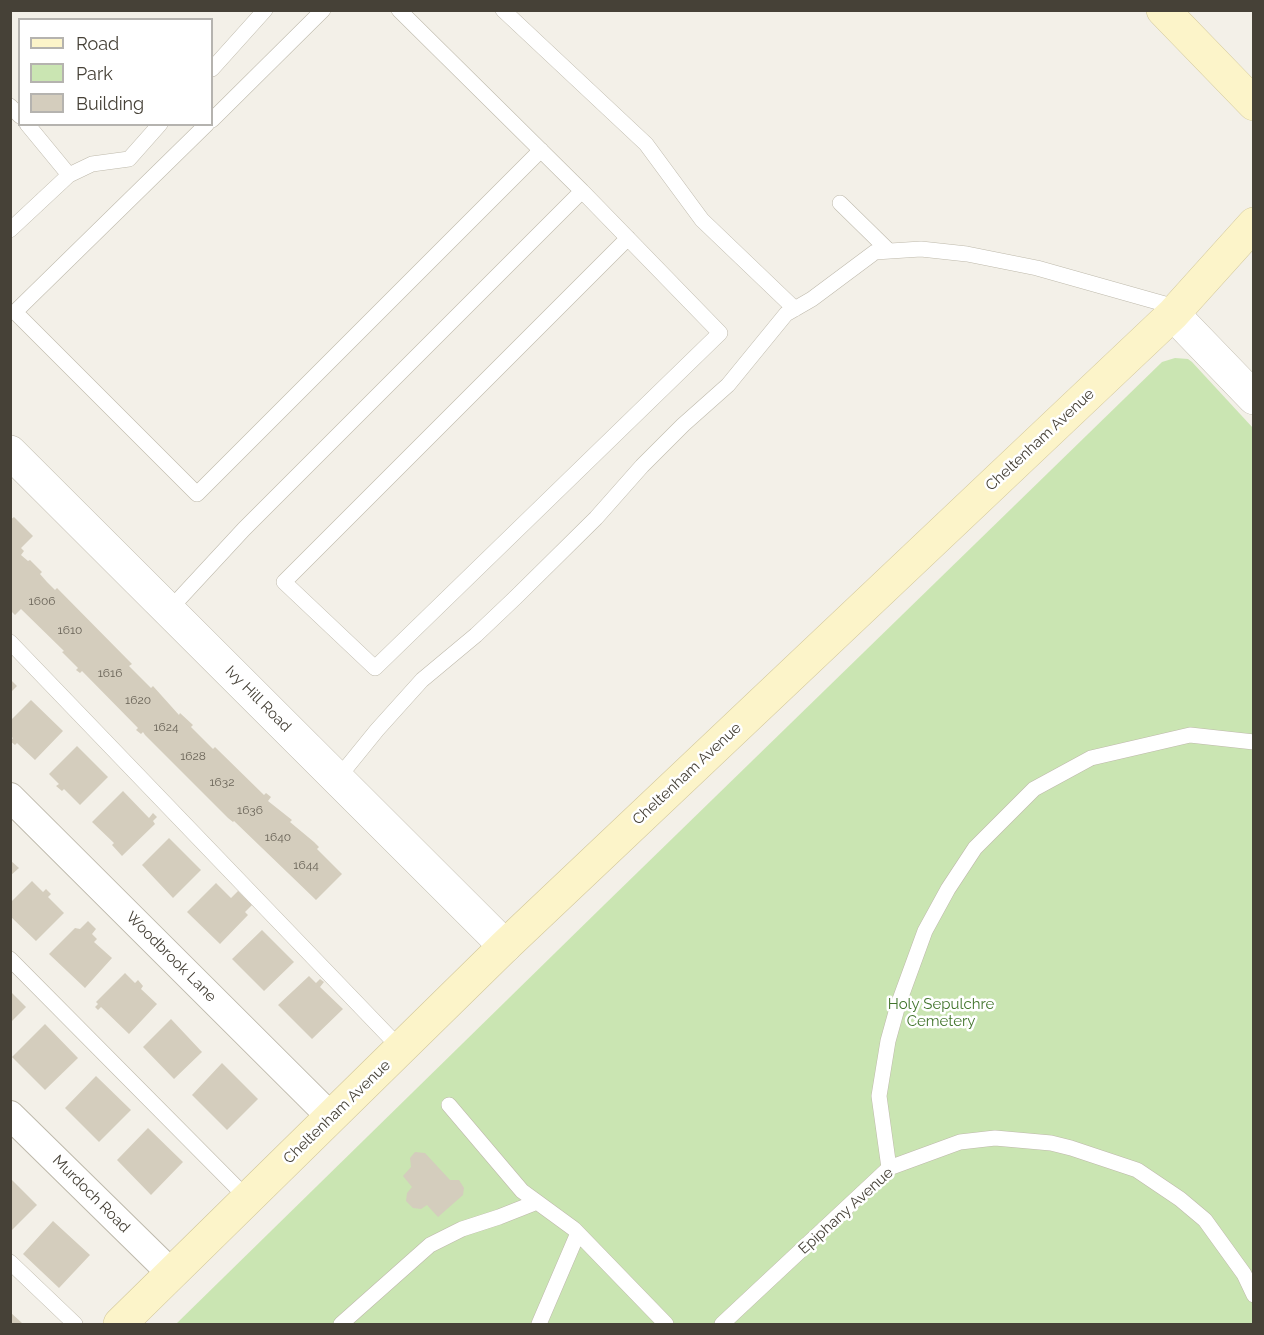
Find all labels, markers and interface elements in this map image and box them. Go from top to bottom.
legend [18,18,213,126]
text: Road [76,33,119,54]
text: Park [76,63,113,84]
text: Building [76,93,144,114]
street label: Cheltenham Avenue [982,385,1098,495]
house number: 1606 [29,594,55,608]
house number: 1610 [58,623,82,637]
street label: Ivy Hill Road [221,662,295,736]
house number: 1616 [98,666,122,680]
house number: 1620 [125,693,151,707]
street label: Cheltenham Avenue [629,719,745,829]
house number: 1624 [153,720,179,734]
house number: 1628 [180,749,206,763]
house number: 1632 [209,775,235,789]
house number: 1636 [237,803,263,817]
house number: 1640 [265,830,291,844]
house number: 1644 [293,858,319,872]
street label: Woodbrook Lane [122,908,220,1006]
park label: Holy Sepulchre Cemetery [888,995,994,1030]
street label: Cheltenham Avenue [280,1056,394,1168]
street label: Murdoch Road [49,1152,133,1236]
street label: Epiphany Avenue [795,1164,897,1258]

